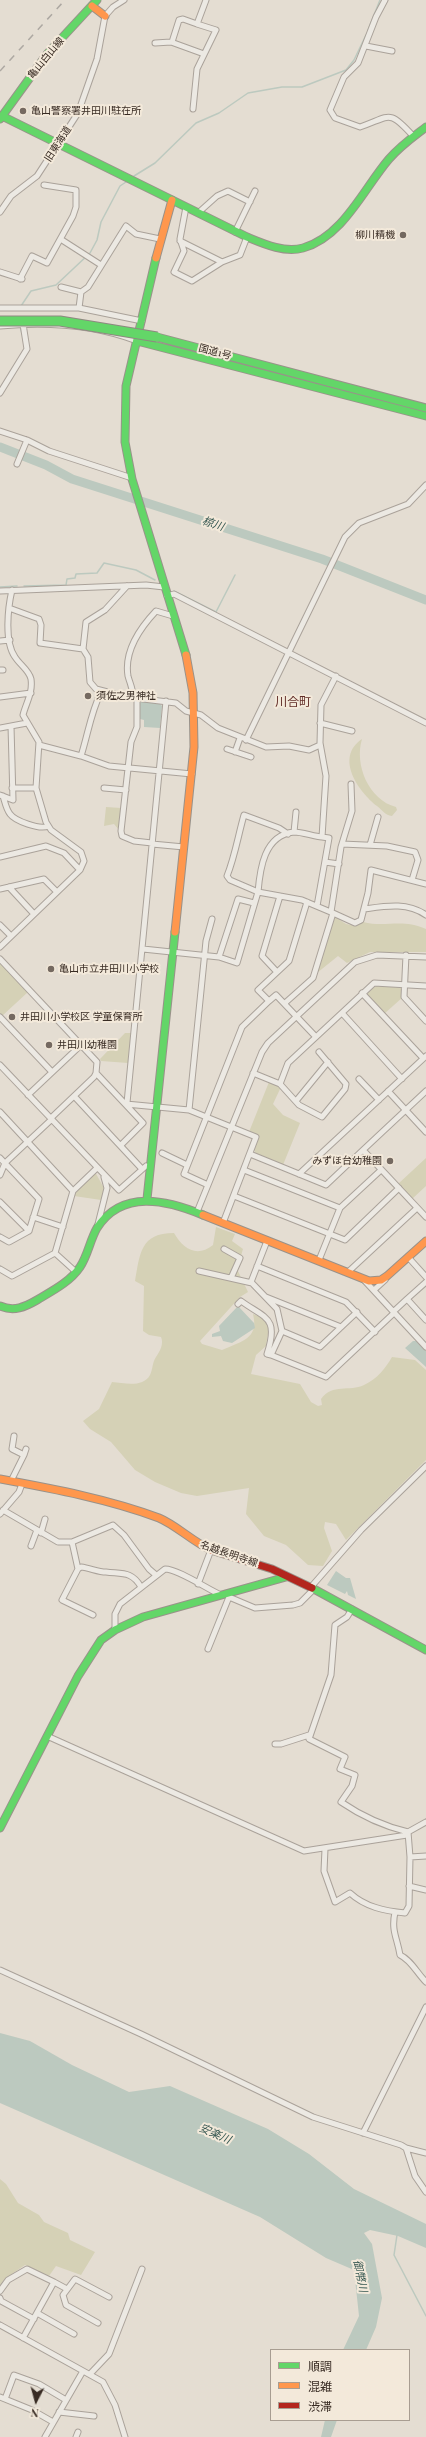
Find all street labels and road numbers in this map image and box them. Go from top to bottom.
street label: 亀山白山線 [25,35,67,81]
street label: 旧東海道 [42,124,74,164]
street label: 国道1号 [197,342,233,362]
street label: 名越長明寺線 [199,1539,259,1569]

